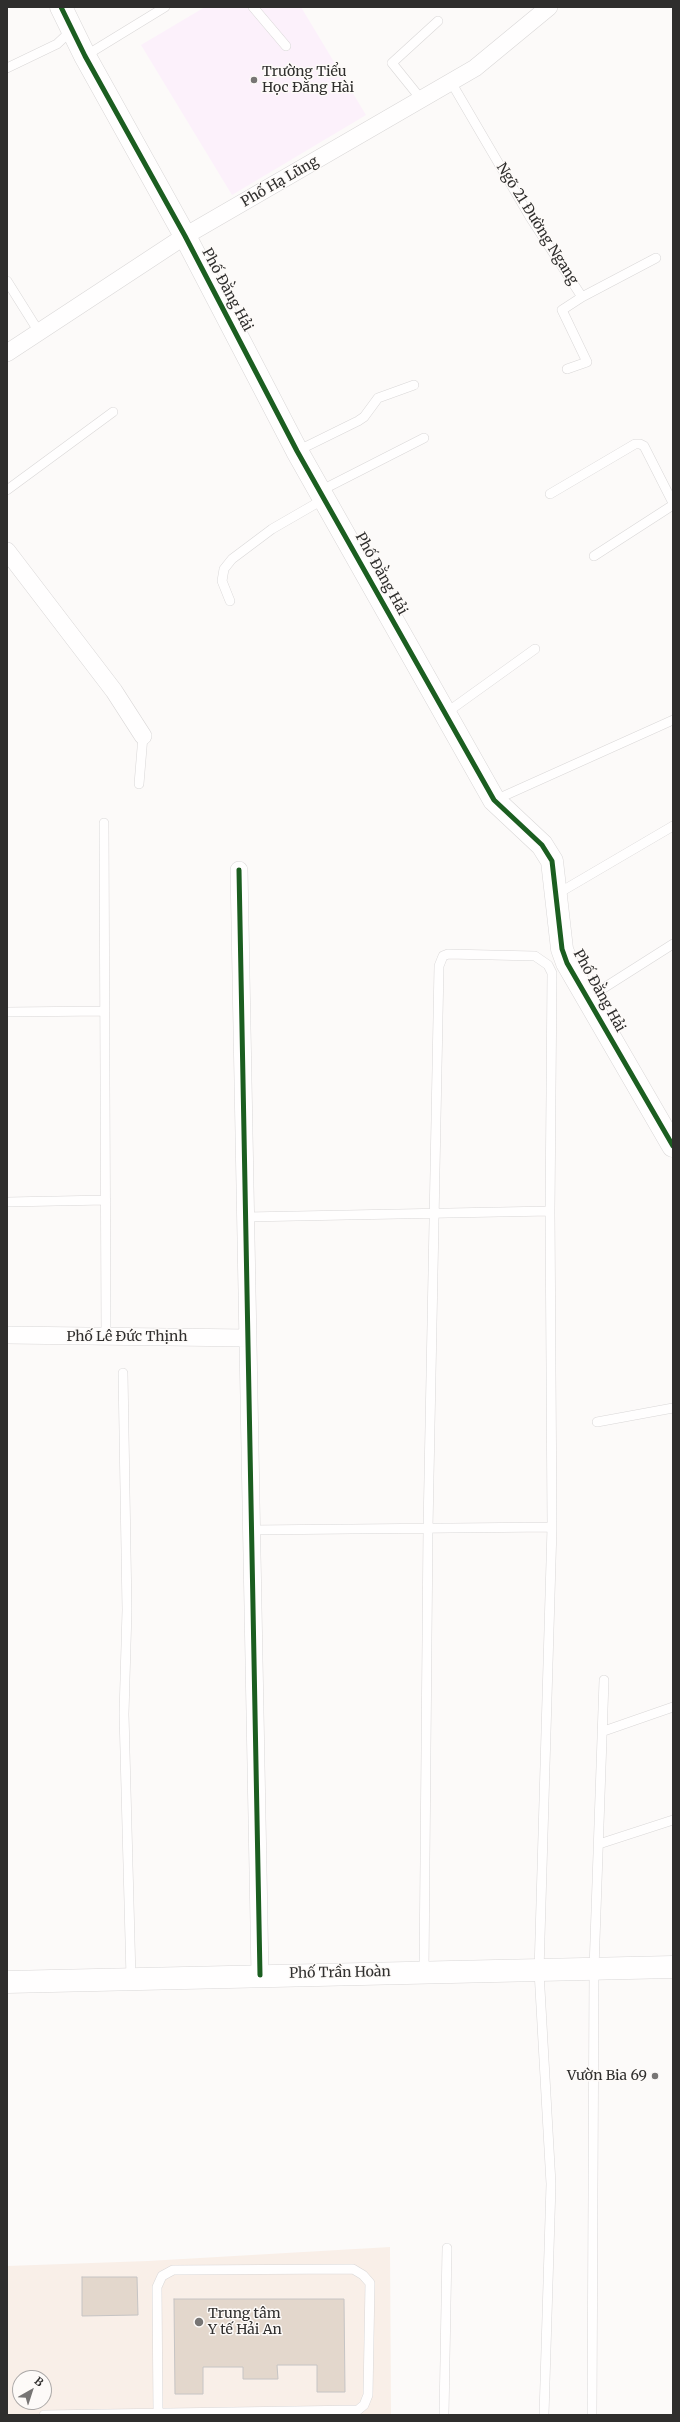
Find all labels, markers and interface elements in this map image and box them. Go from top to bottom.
place label: Trường Tiểu Học Đằng Hài [262,64,354,96]
marker: Trường Tiểu Học Đằng Hài [249,75,259,85]
street label: Phố Hạ Lũng [238,153,322,211]
street label: Ngõ 21 Đường Ngang [493,160,581,288]
street label: Phố Đằng Hải [198,246,256,334]
street label: Phố Đằng Hải [351,530,411,618]
street label: Phố Đằng Hải [569,947,629,1035]
street label: Phố Lê Đức Thịnh [66,1329,188,1345]
street label: Phố Trần Hoàn [289,1964,391,1982]
place label: Vườn Bia 69 [567,2068,647,2084]
marker: Vườn Bia 69 [650,2071,660,2081]
place label: Trung tâm Y tế Hải An [208,2306,282,2338]
marker: Trung tâm Y tế Hải An [193,2316,205,2328]
north arrow [12,2370,52,2410]
text: B [32,2374,46,2389]

